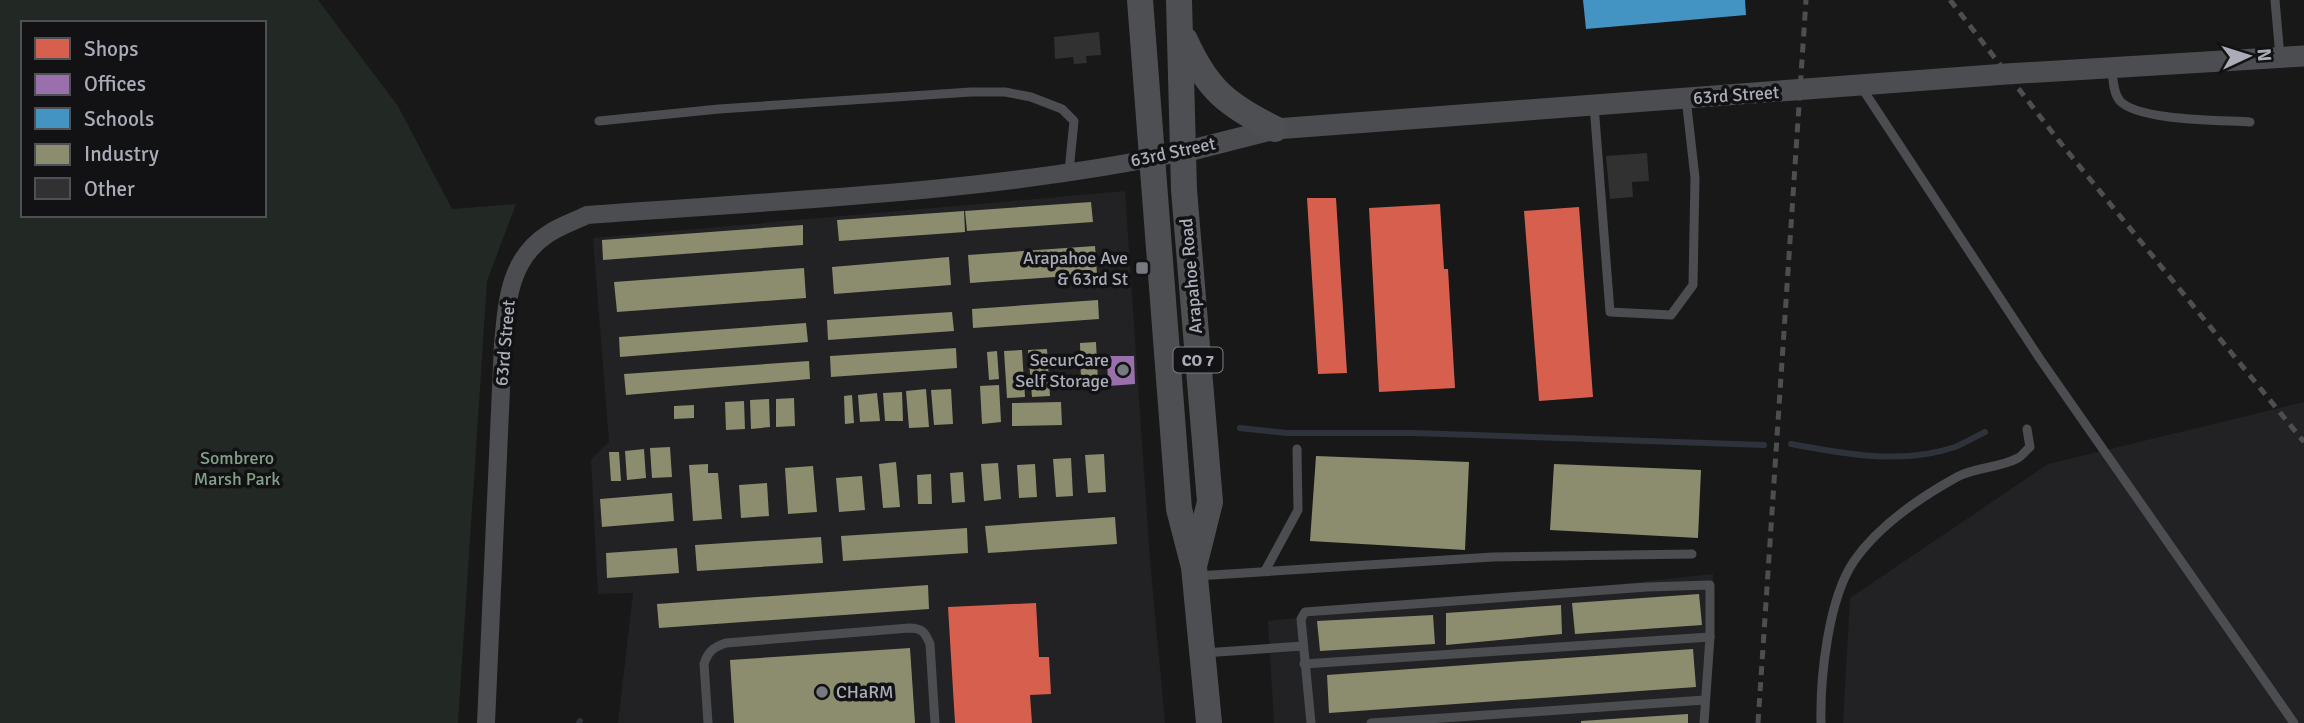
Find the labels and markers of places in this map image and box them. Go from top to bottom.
place label: Arapahoe Ave & 63rd St [1023,247,1128,290]
marker: Arapahoe Ave & 63rd St [1134,260,1150,276]
place label: SecurCare Self Storage [1015,349,1109,392]
marker: SecurCare Self Storage [1115,362,1131,378]
place label: CHaRM [836,681,893,703]
marker: CHaRM [814,684,830,700]

